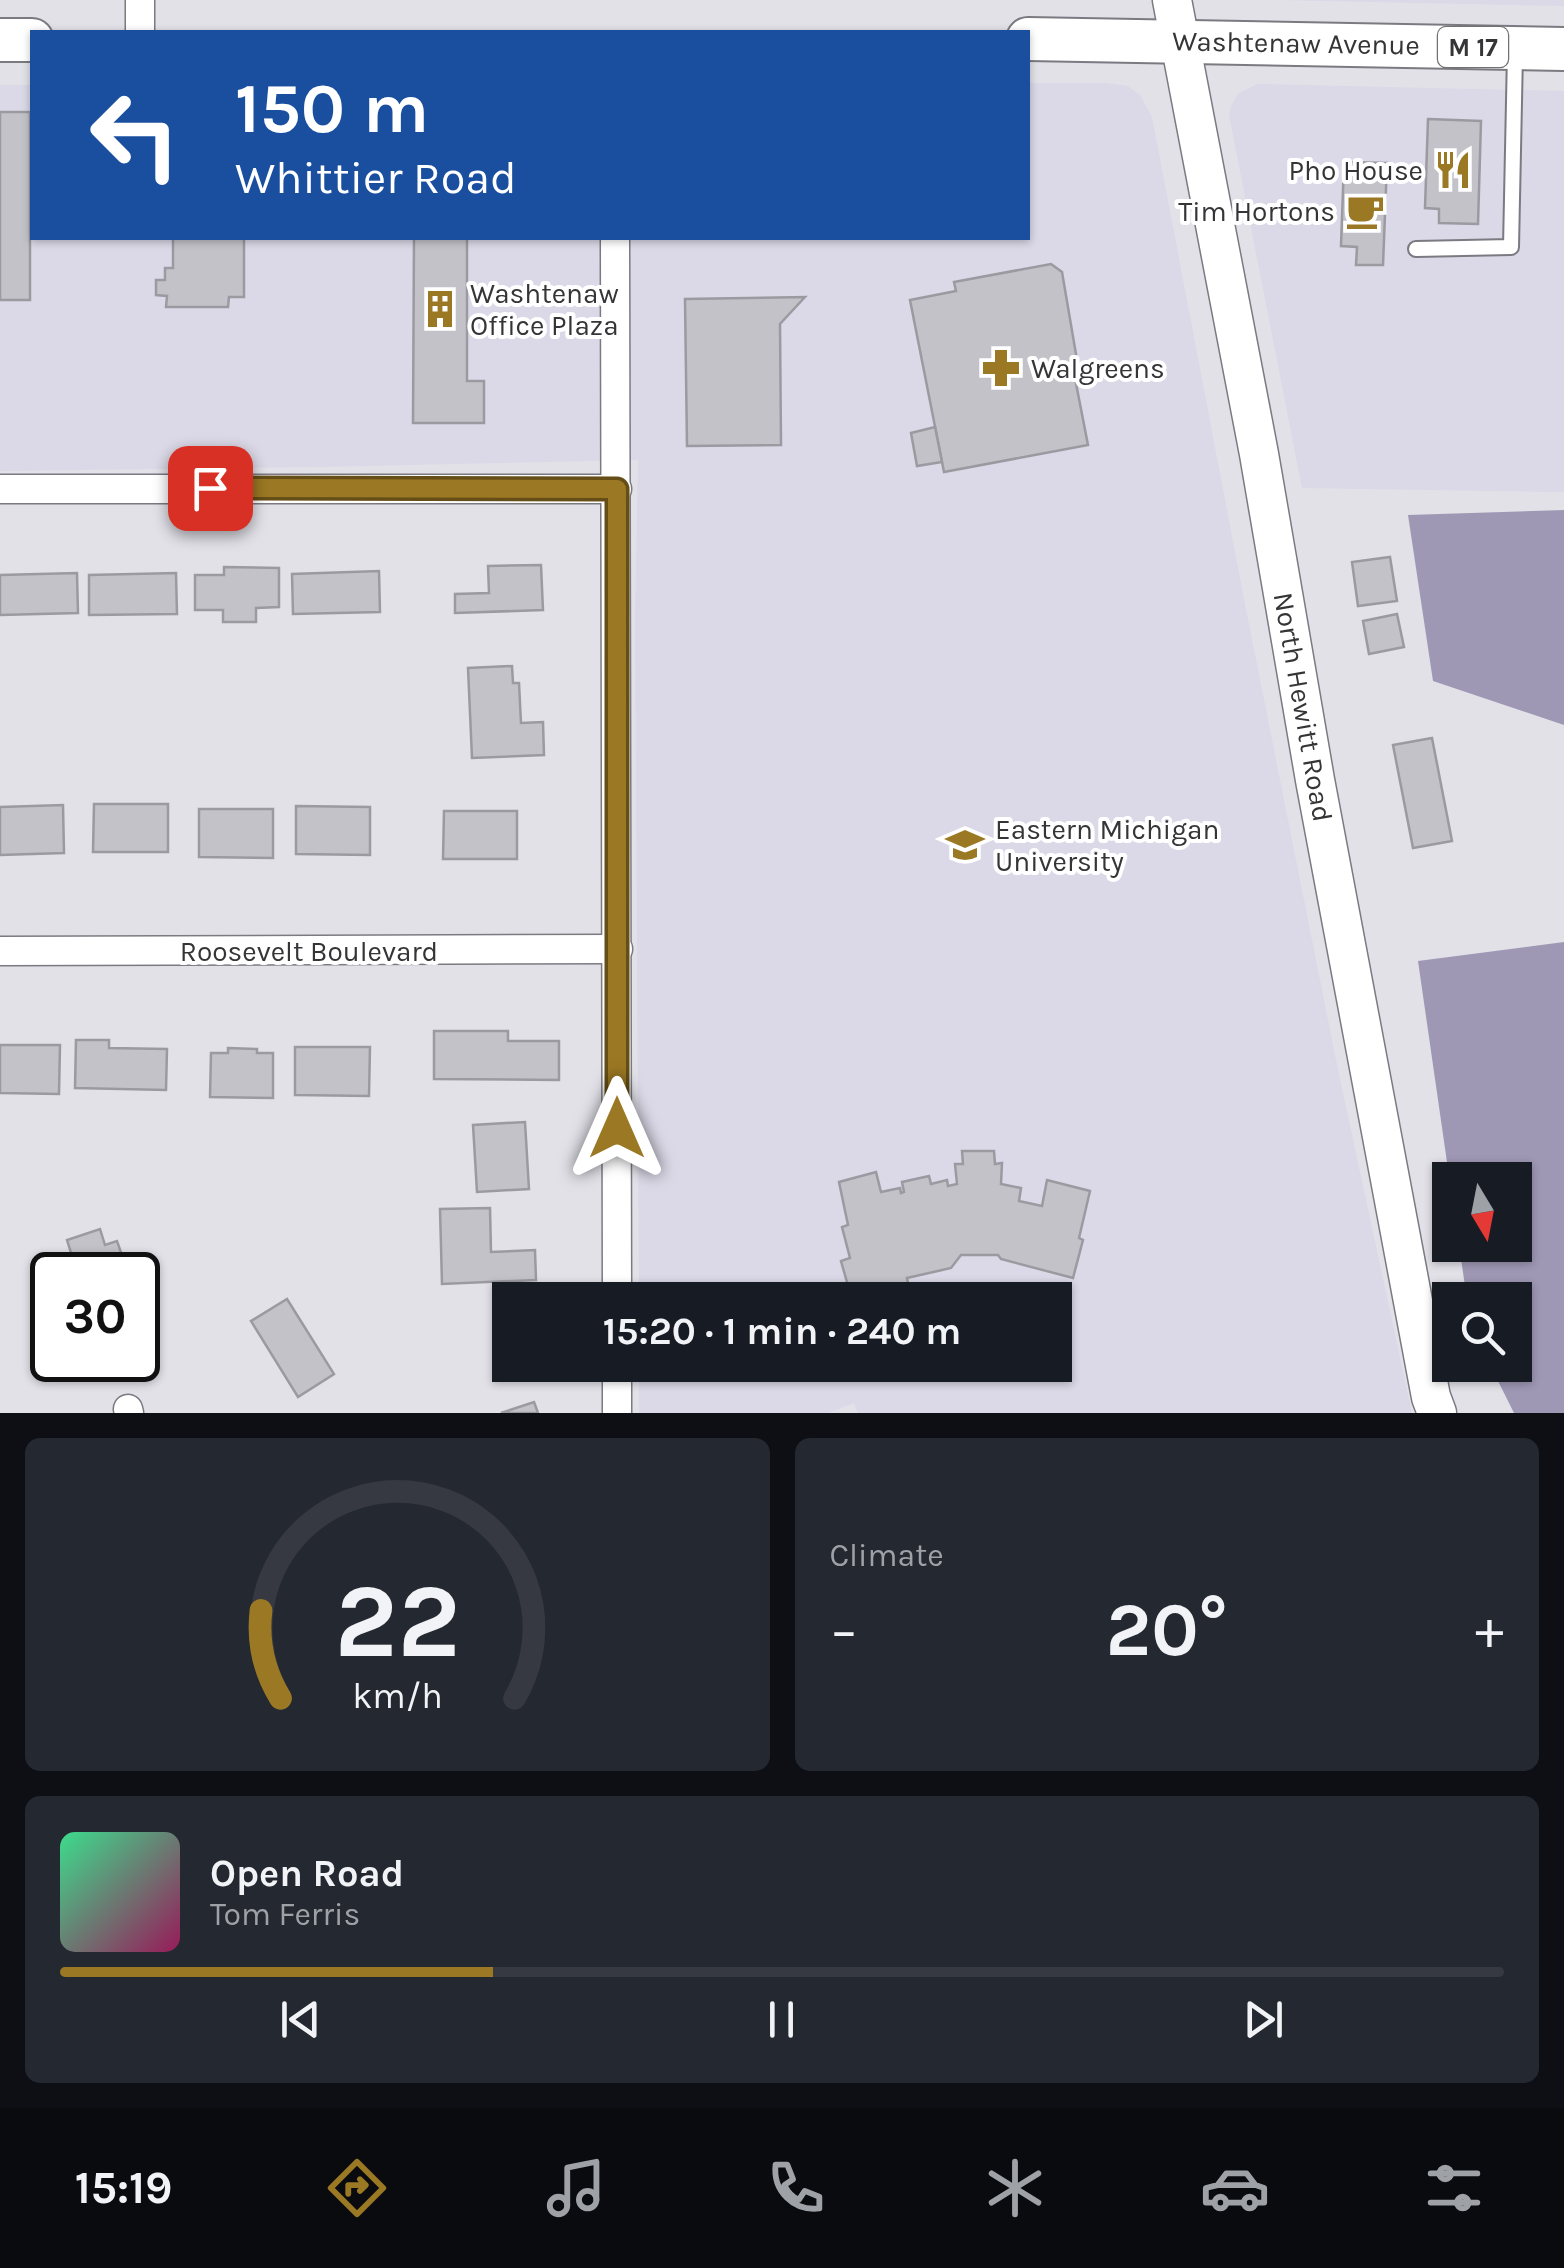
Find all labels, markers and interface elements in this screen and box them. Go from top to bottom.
street label: Washtenaw Avenue [1172,24,1420,62]
road number: M 17 [1438,27,1508,67]
text: 150 m [235,68,429,150]
icon: left [70,70,200,200]
restaurant icon: Pho House [1432,149,1474,191]
text: Whittier Road [235,152,517,204]
place label: Pho House [1289,154,1423,187]
cafe icon: Tim Hortons [1344,190,1386,232]
place label: Tim Hortons [1178,195,1335,228]
place label: Washtenaw Office Plaza [470,277,619,342]
building icon: Washtenaw Office Plaza [419,288,461,330]
pharmacy icon: Walgreens [980,347,1022,389]
place label: Walgreens [1031,352,1165,385]
pin [168,446,253,531]
icon: arrive [183,461,238,516]
street label: North Hewitt Road [1267,590,1339,824]
place label: Eastern Michigan University [995,813,1219,878]
school or university icon: Eastern Michigan University [944,824,986,866]
street label: Roosevelt Boulevard [180,935,438,968]
position arrow [565,1076,669,1180]
north arrow [1432,1162,1532,1262]
map controls [1432,1162,1532,1382]
speed limit sign: 30 [30,1252,160,1382]
button: search [1432,1282,1532,1382]
text: 15:20 · 1 min · 240 m [603,1309,961,1354]
text: Climate [830,1537,944,1574]
text: 22 [334,1561,460,1682]
text: 20° [1106,1586,1228,1674]
text: − [830,1598,858,1662]
text: + [1475,1598,1504,1662]
text: km/h [352,1675,443,1717]
text: Open Road [210,1851,404,1896]
text: Tom Ferris [210,1896,360,1933]
icon: previous [273,1992,328,2047]
icon: pause [754,1992,809,2047]
icon: next [1236,1992,1291,2047]
icon: directions [322,2153,392,2223]
icon: music [541,2153,611,2223]
icon: phone [761,2153,831,2223]
icon: climate [980,2153,1050,2223]
icon: car [1200,2153,1270,2223]
icon: filters [1419,2153,1489,2223]
text: 15:19 [75,2162,173,2214]

